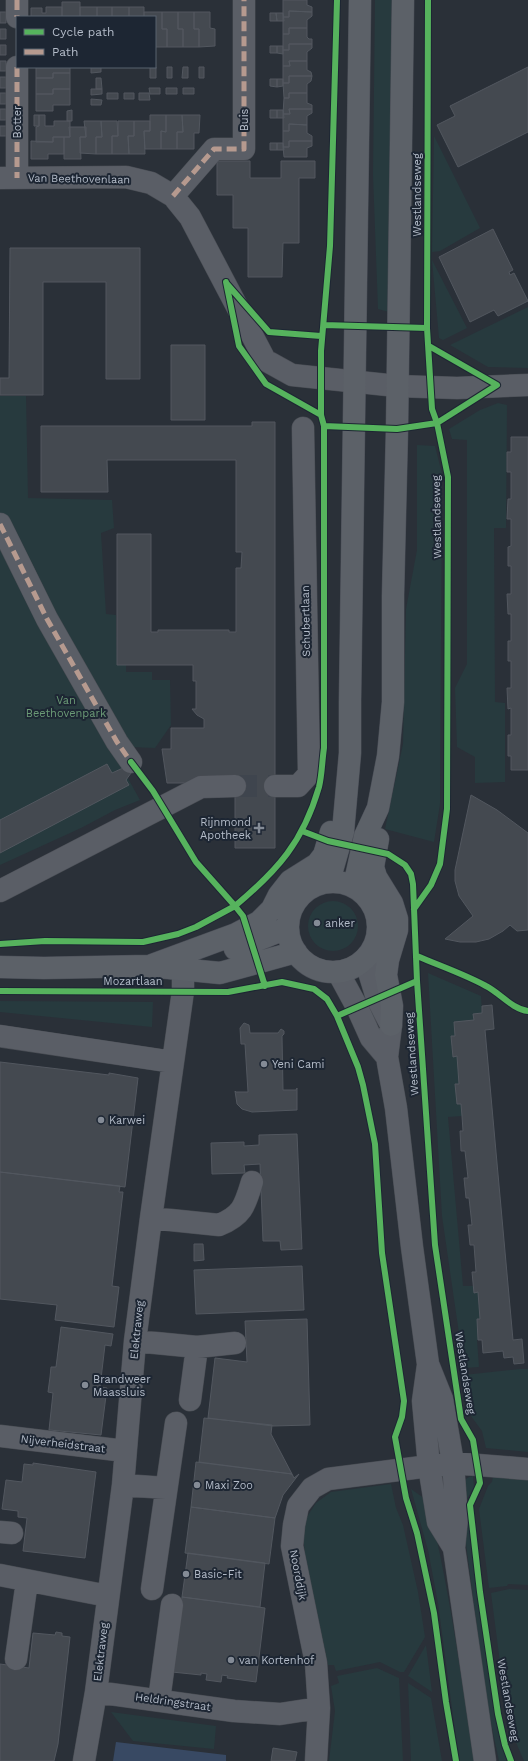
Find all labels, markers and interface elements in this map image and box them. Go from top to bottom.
legend [16,16,156,68]
text: Cycle path [52,25,114,39]
text: Path [52,45,78,59]
street label: Botter [11,105,24,139]
street label: Buis [238,108,251,131]
street label: Westlandseweg [411,153,424,237]
street label: Van Beethovenlaan [28,172,130,186]
street label: Westlandseweg [430,475,444,559]
street label: Schubertlaan [299,585,313,657]
park label: Van Beethovenpark [26,694,106,720]
place label: Rijnmond Apotheek [200,816,251,842]
marker: Rijnmond Apotheek [254,823,264,833]
place label: anker [325,917,355,930]
marker: anker [312,918,322,928]
street label: Mozartlaan [103,975,163,988]
street label: Westlandseweg [403,1012,421,1096]
place label: Yeni Cami [272,1058,325,1071]
marker: Yeni Cami [259,1059,269,1069]
place label: Karwei [109,1114,145,1127]
marker: Karwei [96,1115,106,1125]
street label: Elektraweg [127,1300,147,1360]
street label: Westlandseweg [452,1331,478,1415]
place label: Brandweer Maassluis [93,1373,151,1399]
marker: Brandweer Maassluis [80,1380,90,1390]
street label: Nijverheidstraat [20,1432,106,1456]
place label: Maxi Zoo [205,1479,253,1492]
marker: Maxi Zoo [192,1480,202,1490]
street label: Noorddijk [287,1549,309,1601]
place label: Basic-Fit [194,1568,242,1581]
marker: Basic-Fit [181,1569,191,1579]
street label: Elektraweg [91,1622,111,1682]
place label: van Kortenhof [239,1654,315,1667]
marker: van Kortenhof [226,1655,236,1665]
street label: Westlandseweg [494,1658,522,1742]
street label: Heldringstraat [134,1690,212,1714]

